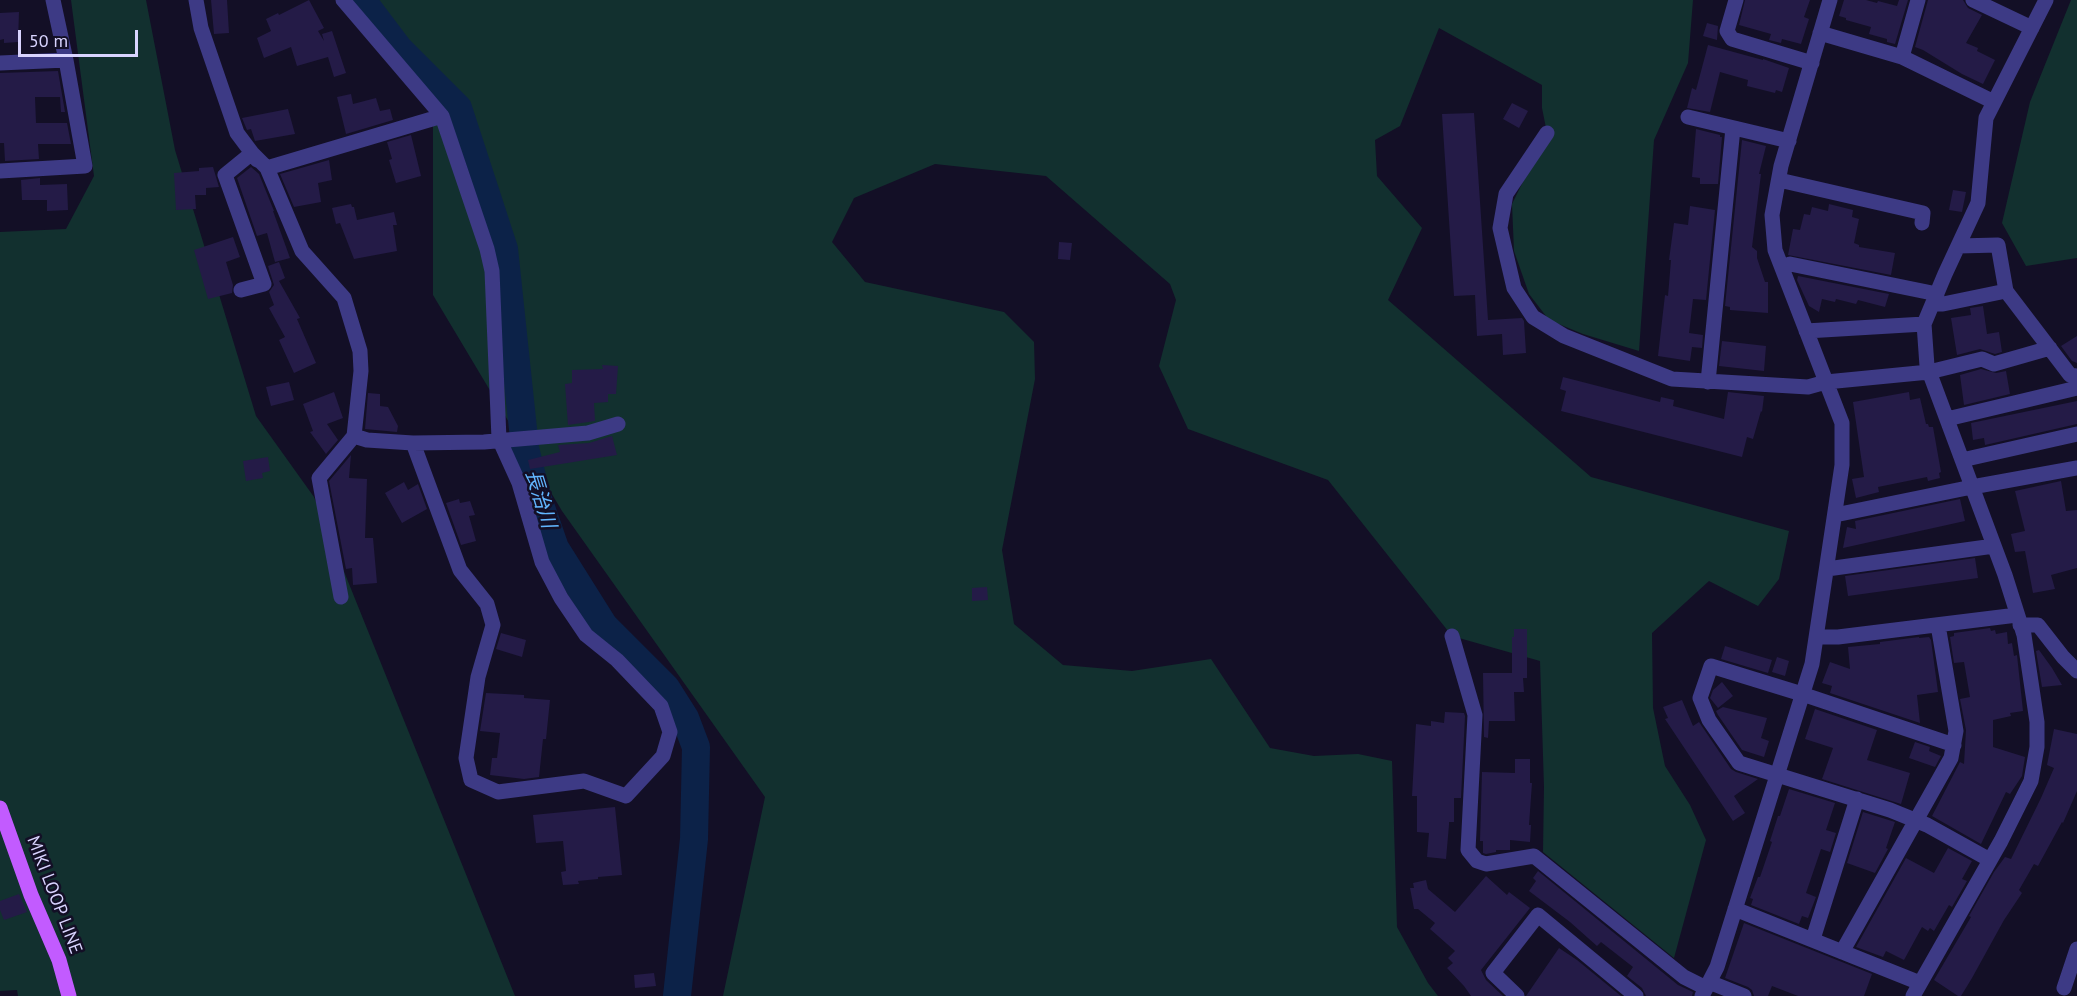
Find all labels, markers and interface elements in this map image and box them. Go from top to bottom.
scale bar [21,18,141,56]
text: 50 m [29,29,68,52]
water label: 長治川 [520,467,560,531]
street label: MIKI LOOP LINE [22,833,86,957]

